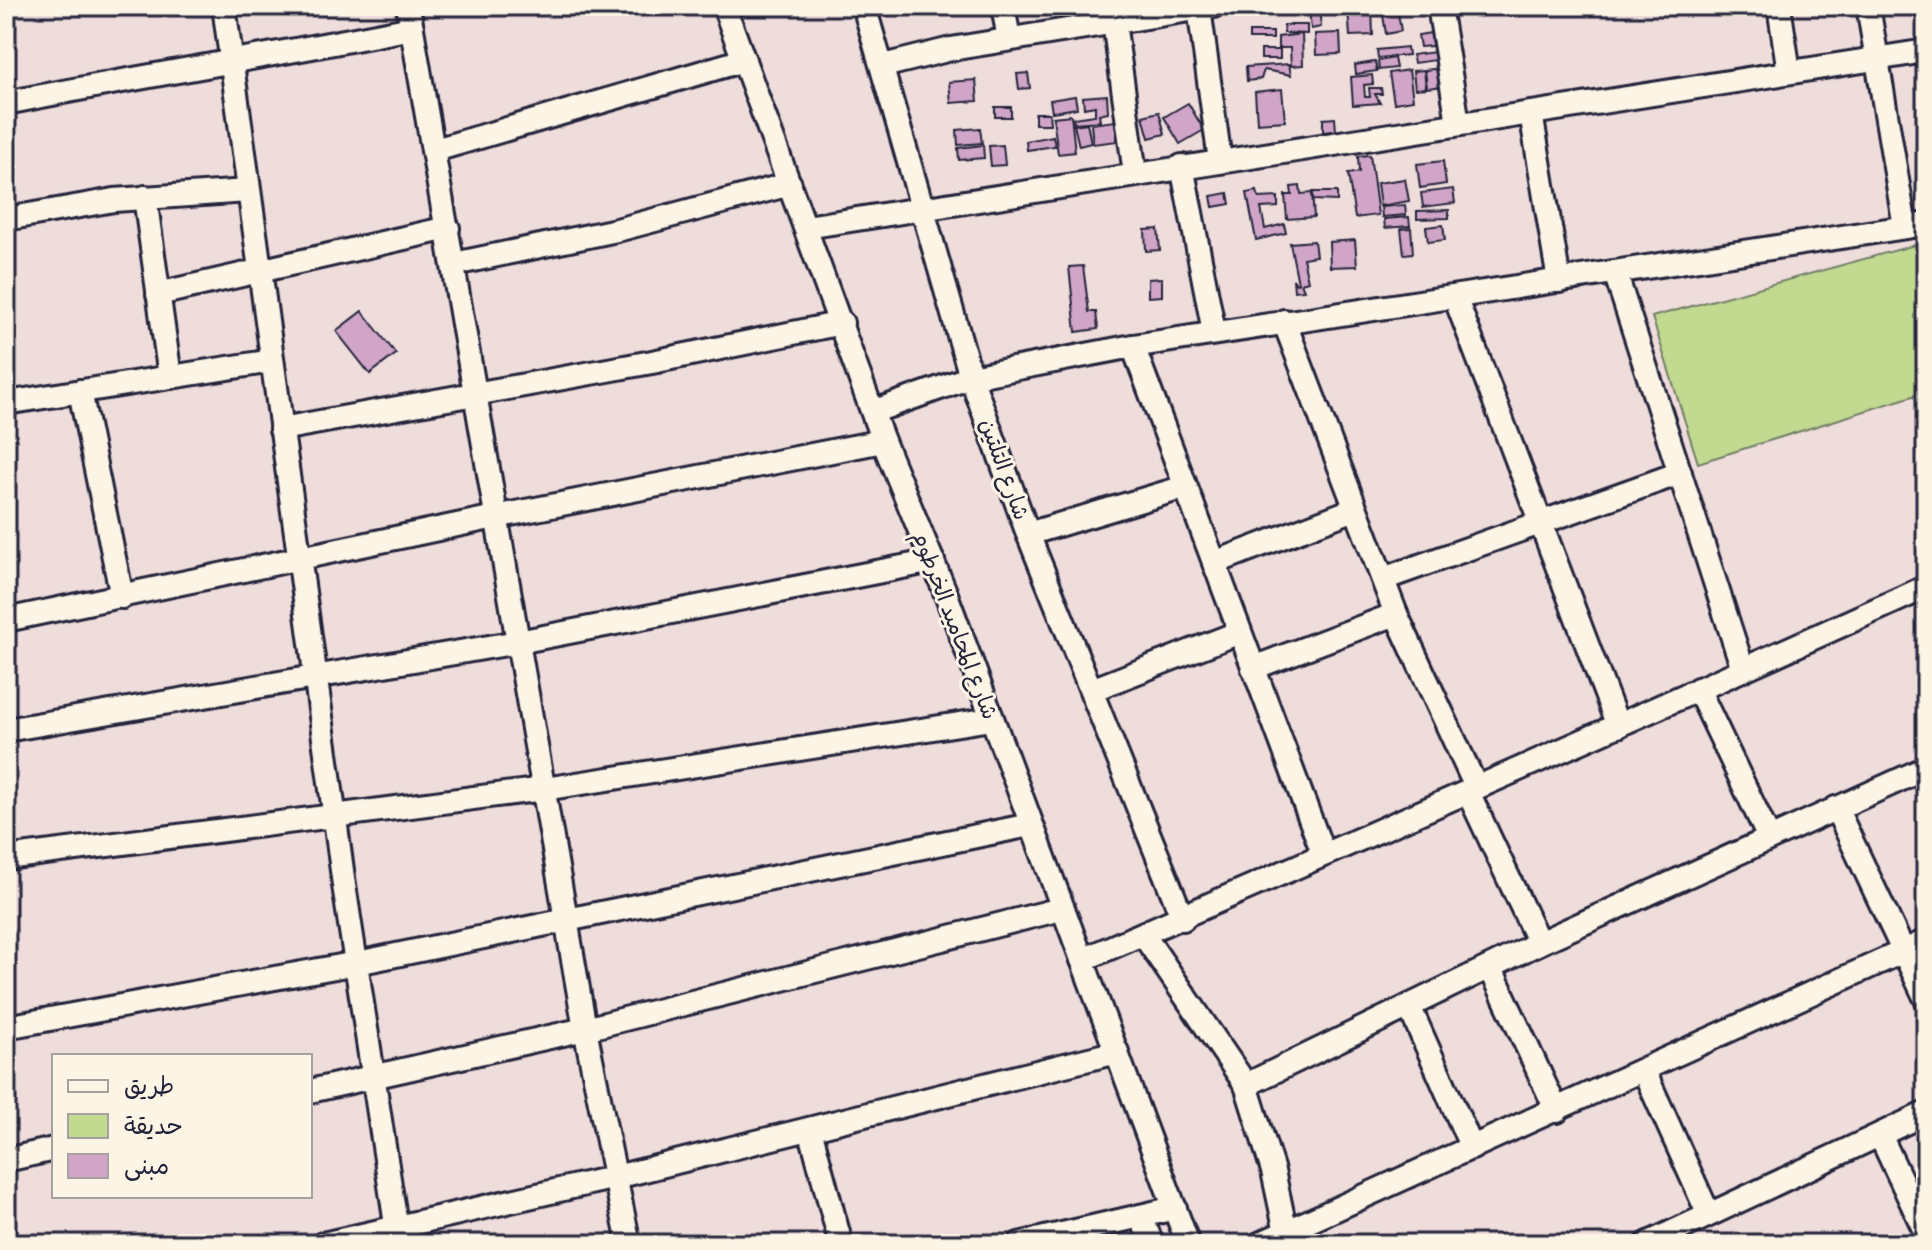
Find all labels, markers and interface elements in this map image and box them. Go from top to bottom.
street label: شارع التلتين [972,415,1036,524]
street label: شارع المحاميد الخرطوم [903,527,1005,725]
legend [52,1054,312,1198]
text: طريق [124,1070,174,1100]
text: حديقة [124,1110,183,1140]
text: مبنى [124,1150,169,1181]

